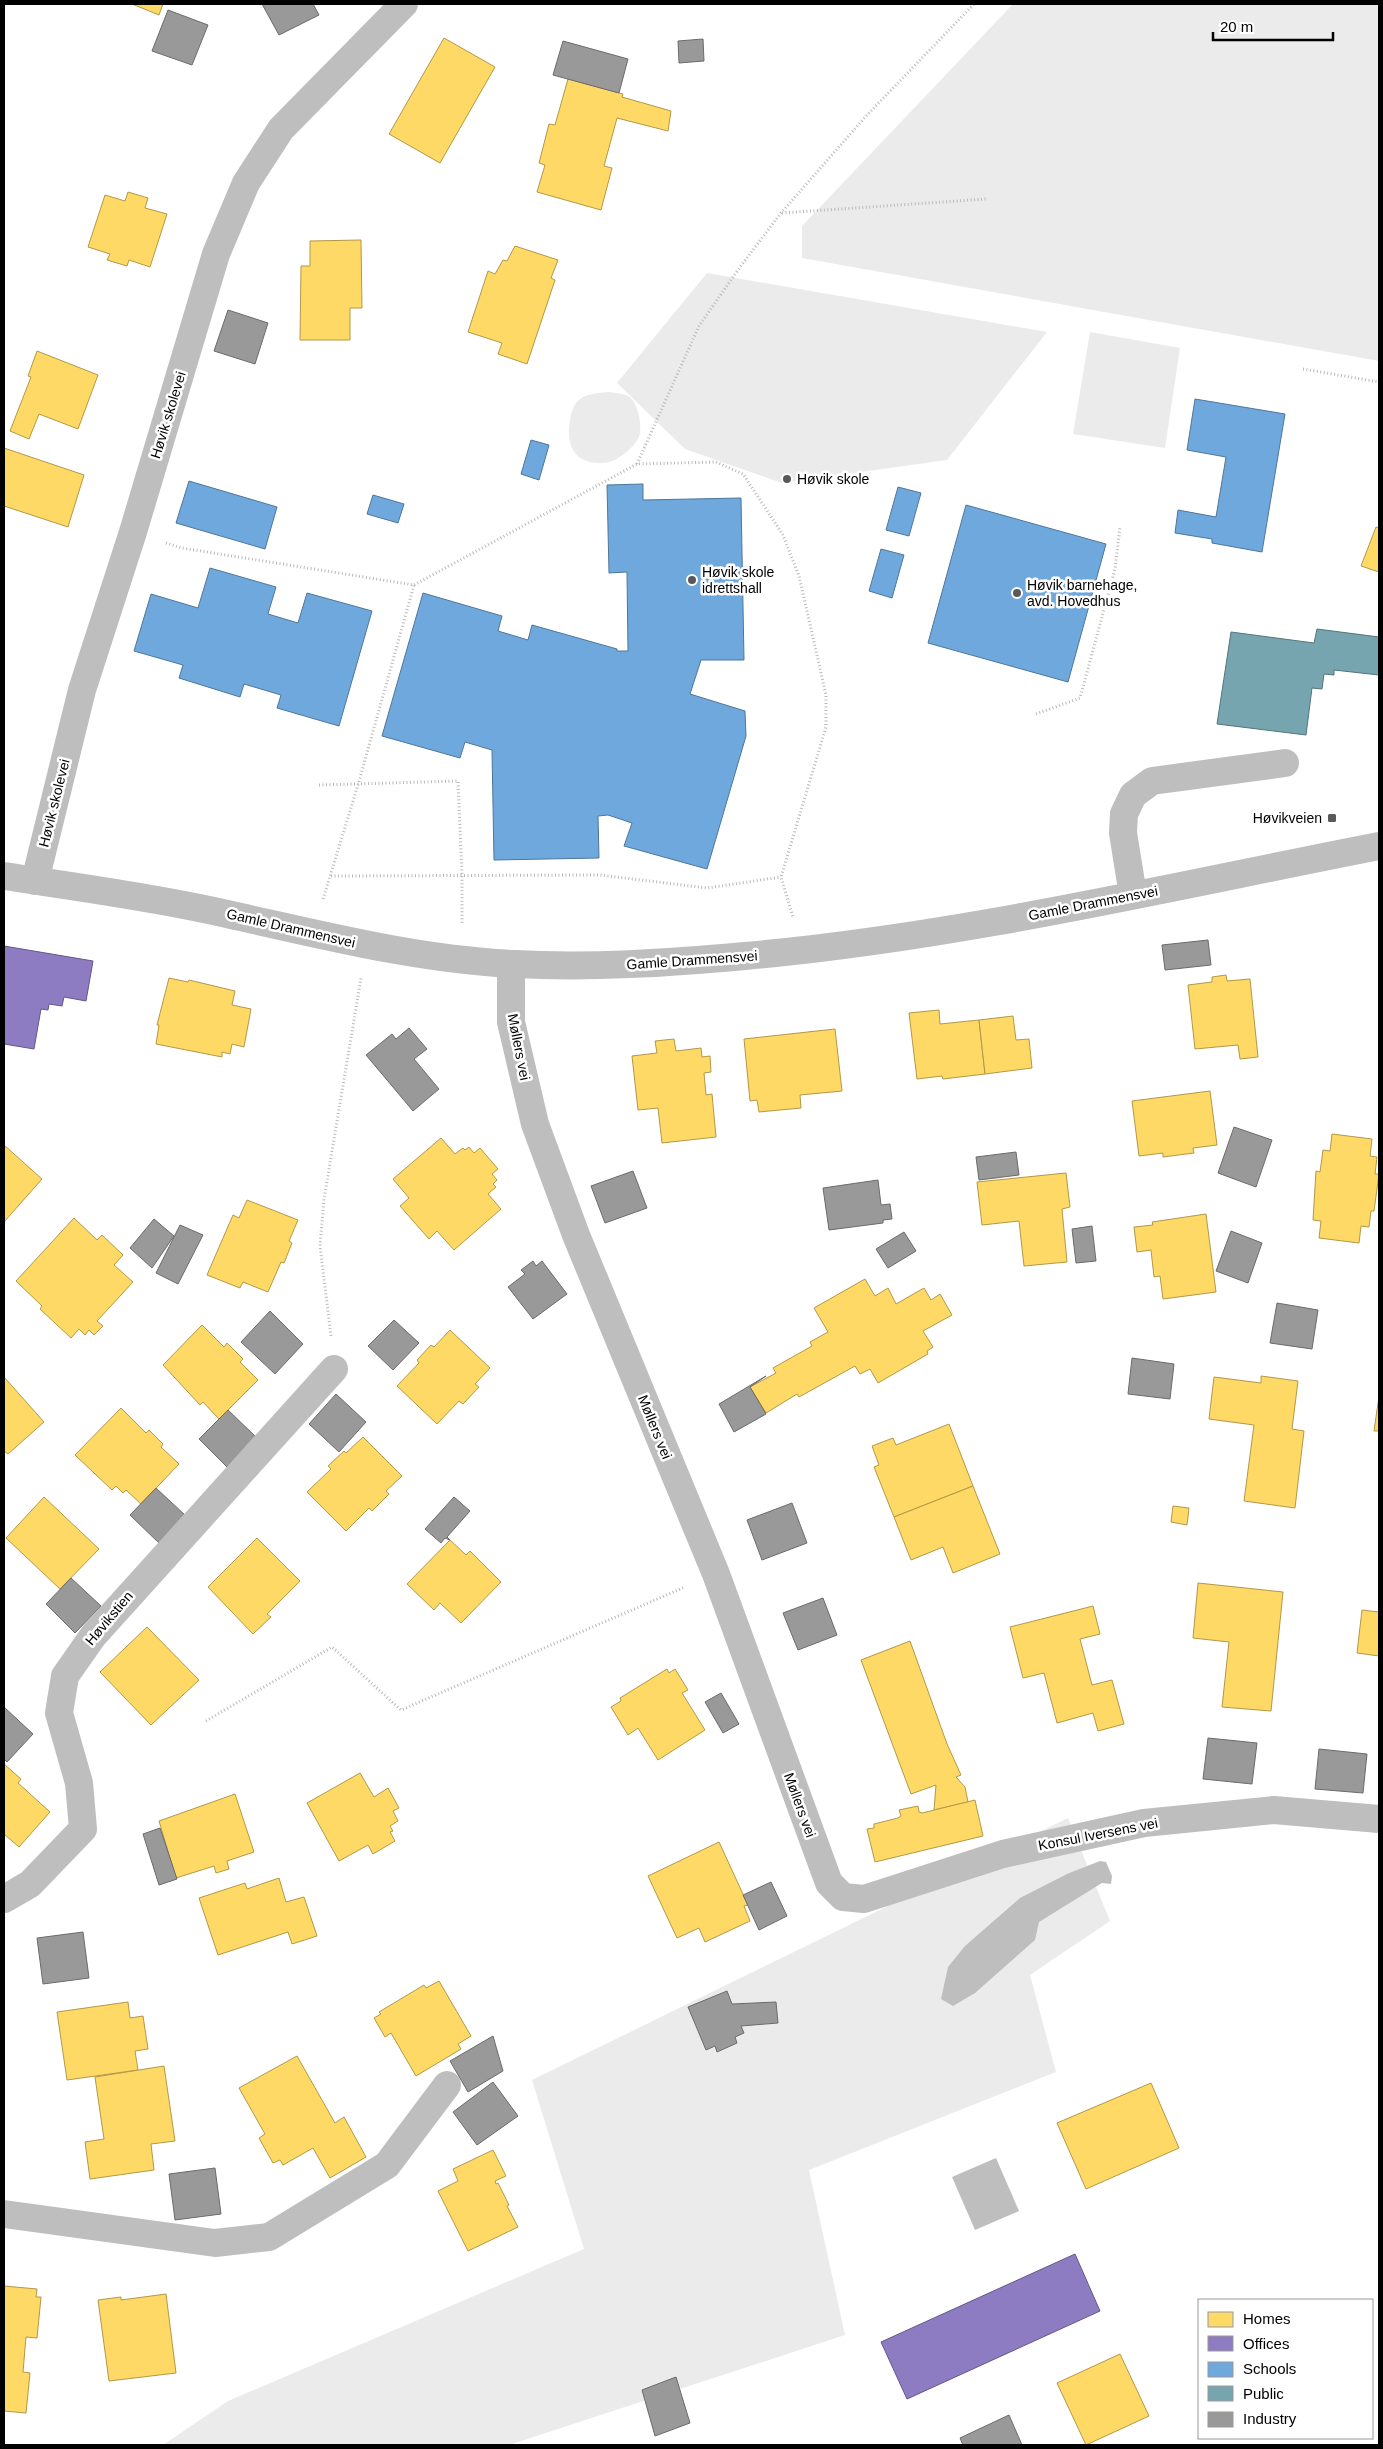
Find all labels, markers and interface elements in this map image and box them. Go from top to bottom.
scale bar [1213,10,1333,42]
text: 20 m [1220,18,1253,35]
street label: Høvik skolevei [147,370,189,460]
place label: Høvik skole [797,471,870,487]
marker: Høvik skole [781,473,793,485]
place label: Høvik skole idrettshall [702,564,775,596]
marker: Høvik skole idrettshall [686,574,698,586]
place label: Høvik barnehage, avd. Hovedhus [1027,577,1138,609]
marker: Høvik barnehage, avd. Hovedhus [1011,587,1023,599]
street label: Høvik skolevei [35,757,73,849]
place label: Høvikveien [1253,810,1322,826]
marker: Høvikveien [1326,812,1338,824]
street label: Gamle Drammensvei [1027,883,1159,923]
street label: Gamle Drammensvei [225,905,357,951]
street label: Gamle Drammensvei [626,947,758,973]
street label: Møllers vei [505,1012,533,1082]
street label: Møllers vei [635,1393,675,1461]
street label: Høvikstien [82,1588,136,1648]
street label: Møllers vei [781,1770,819,1840]
street label: Konsul Iversens vei [1037,1815,1159,1853]
legend [1198,2299,1373,2439]
text: Homes [1243,2310,1291,2327]
text: Offices [1243,2335,1289,2352]
text: Schools [1243,2360,1296,2377]
text: Public [1243,2385,1284,2402]
text: Industry [1243,2410,1297,2427]

